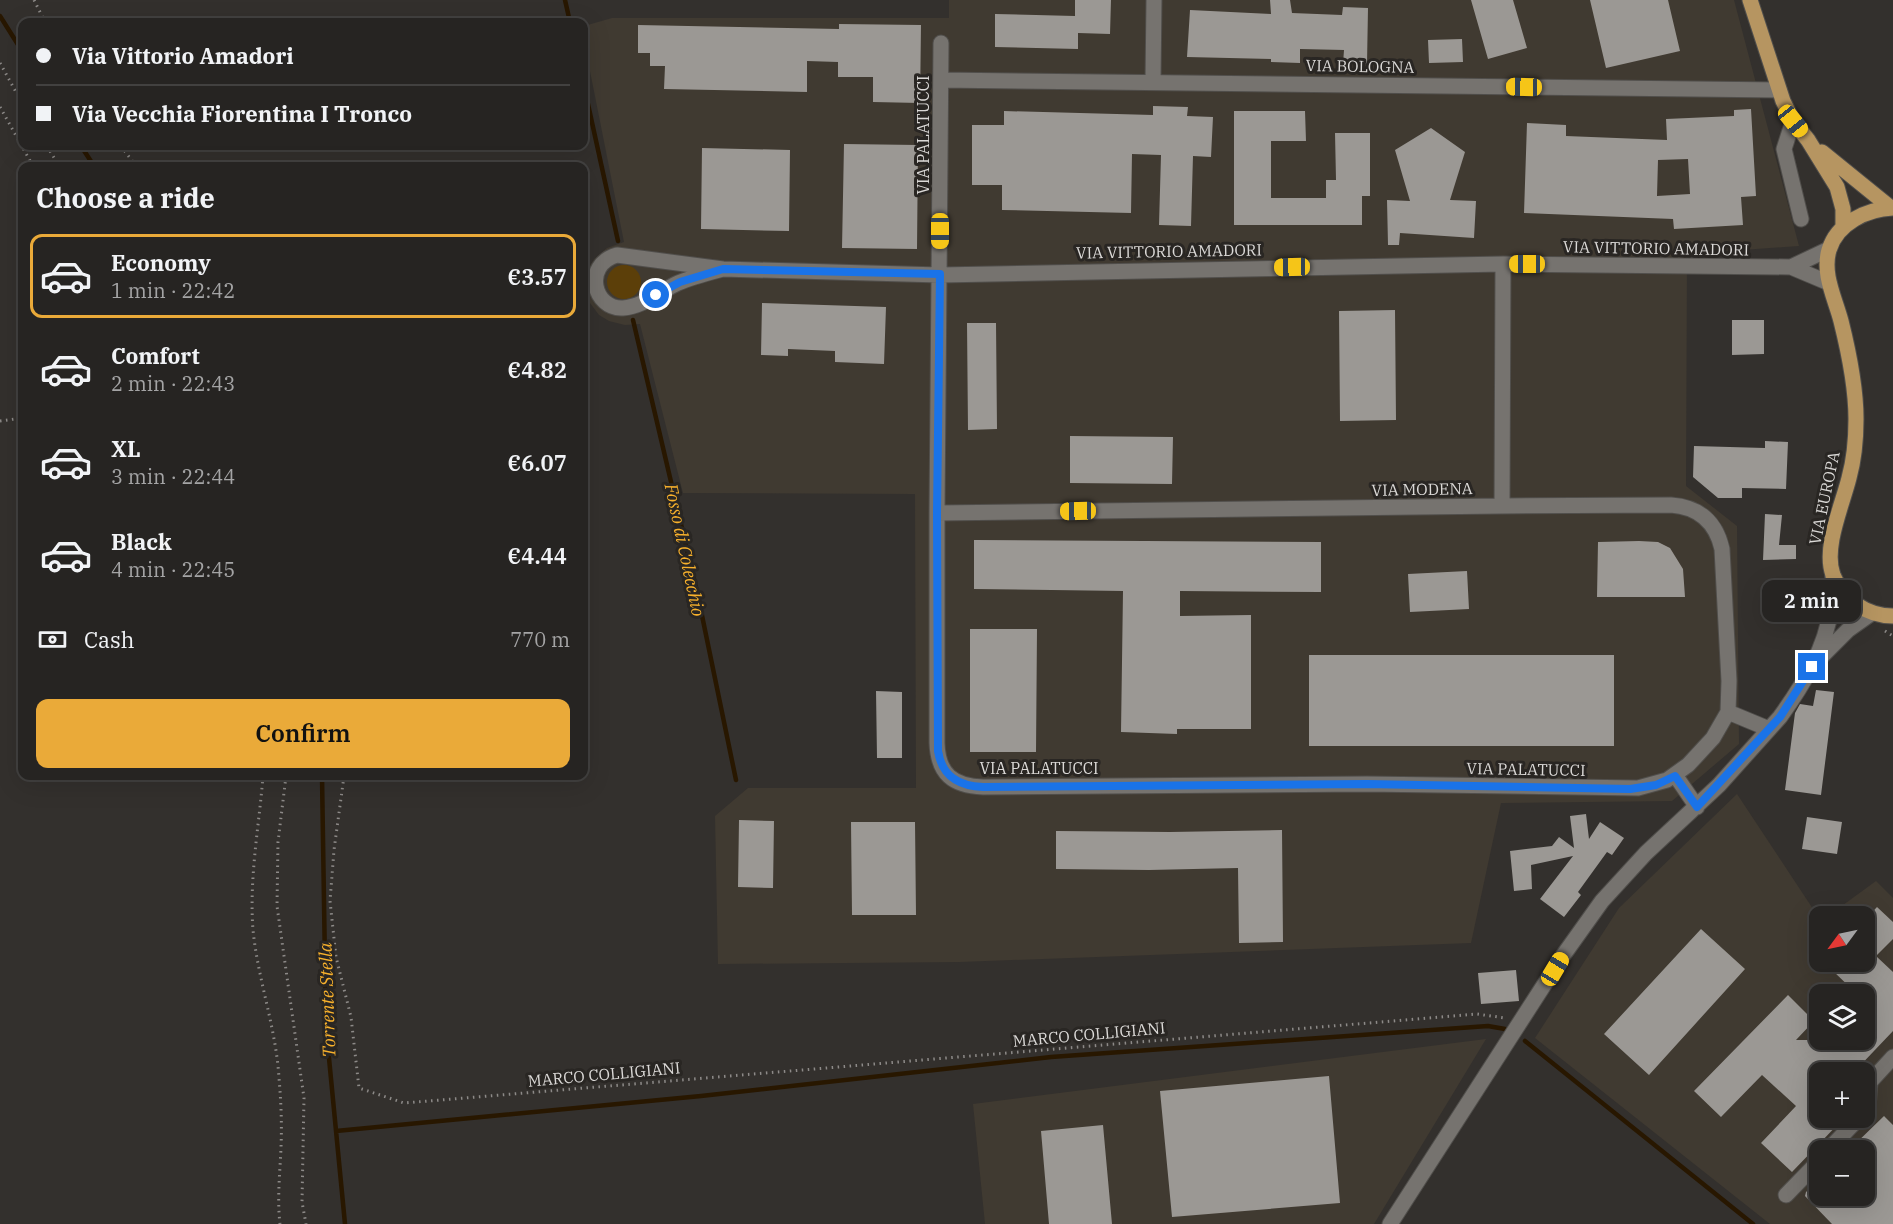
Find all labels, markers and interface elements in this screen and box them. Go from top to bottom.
text: Via Vittorio Amadori [72,41,294,70]
street label: VIA BOLOGNA [1305,55,1415,77]
street label: VIA PALATUCCI [913,75,933,195]
car [1506,78,1542,96]
text: Via Vecchia Fiorentina I Tronco [72,99,412,128]
car [1775,101,1811,141]
text: Choose a ride [36,180,215,215]
car [931,213,949,249]
street label: VIA VITTORIO AMADORI [1563,236,1749,260]
street label: VIA VITTORIO AMADORI [1076,239,1262,263]
text: Economy [111,248,211,277]
icon: car [39,249,93,303]
car [1509,255,1545,273]
car [1274,258,1310,276]
text: €3.57 [508,262,567,291]
text: 1 min · 22:42 [111,277,235,304]
route start [642,281,669,308]
text: Comfort [111,341,200,370]
icon: car [39,342,93,396]
text: €4.82 [508,355,567,384]
text: 2 min · 22:43 [111,370,235,397]
text: XL [111,434,141,463]
icon: car [39,435,93,489]
text: €6.07 [508,448,567,477]
street label: VIA EUROPA [1804,449,1844,547]
text: 3 min · 22:44 [111,463,235,490]
street label: VIA MODENA [1371,478,1473,500]
water label: Fosso di Colecchio [659,480,710,619]
car [1060,502,1096,520]
text: Black [111,527,172,556]
icon: car [39,528,93,582]
text: €4.44 [508,541,567,570]
text: 4 min · 22:45 [111,556,235,583]
callout: 2 min [1762,580,1862,622]
text: 2 min [1784,587,1839,614]
icon: cash [36,623,69,656]
text: Cash [84,625,135,654]
text: 770 m [510,626,570,653]
route end [1798,653,1825,680]
button: Confirm [36,699,570,768]
street label: VIA PALATUCCI [979,758,1099,778]
street label: VIA PALATUCCI [1466,758,1586,780]
north arrow [1809,906,1875,972]
map controls [1809,906,1875,1206]
water label: Torrente Stella [313,942,341,1058]
car [1538,949,1572,989]
button: layers [1809,984,1875,1050]
street label: MARCO COLLIGIANI [1012,1017,1166,1051]
street label: MARCO COLLIGIANI [527,1057,681,1091]
button: + [1809,1062,1875,1128]
button: − [1809,1140,1875,1206]

